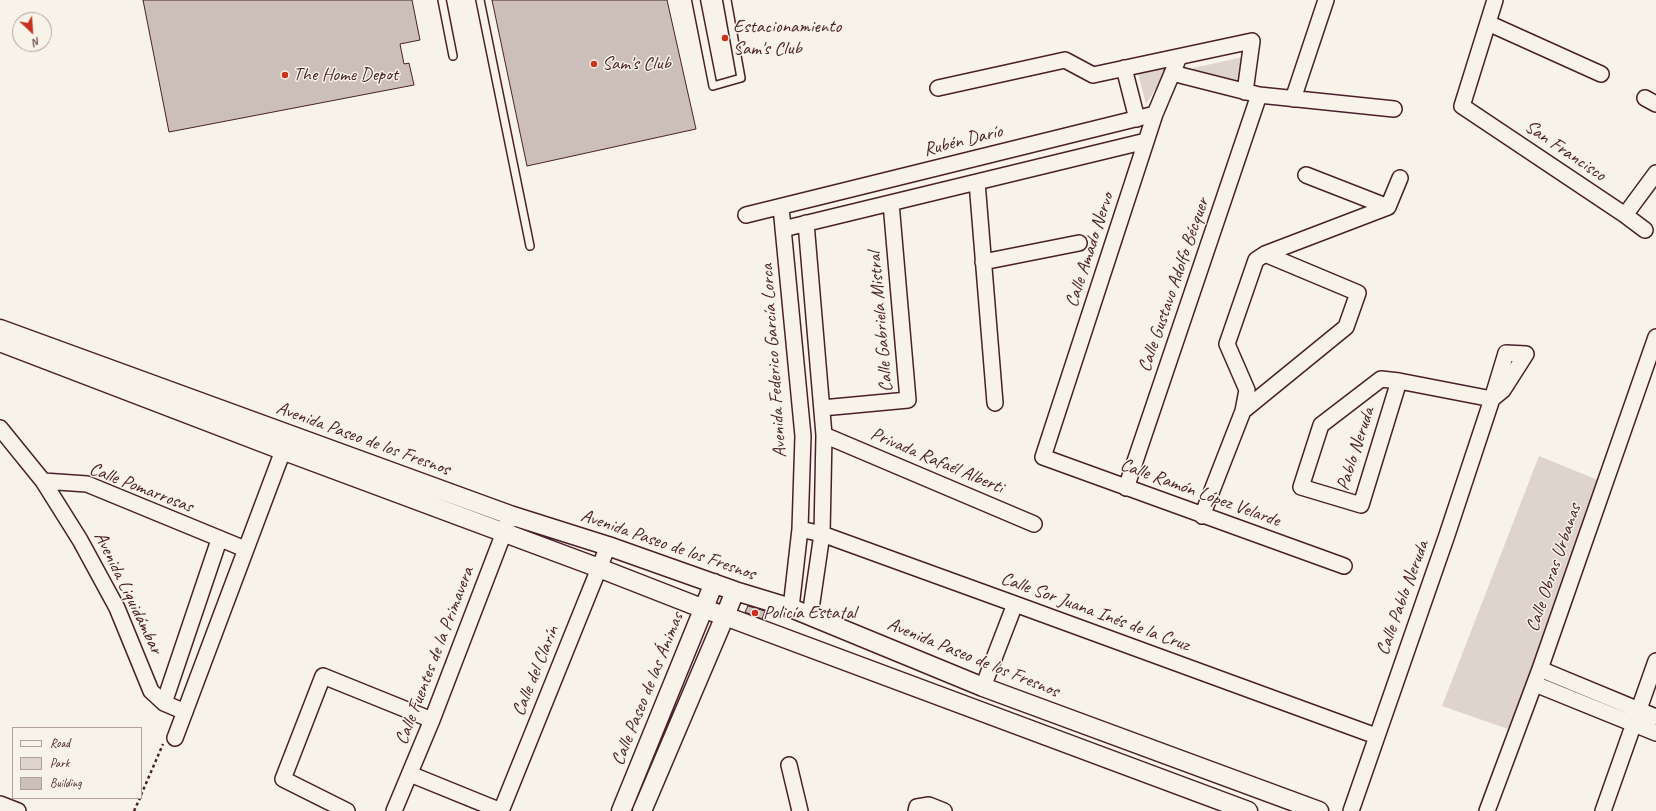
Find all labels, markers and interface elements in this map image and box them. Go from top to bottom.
north arrow [12,12,52,52]
place label: Estacionamiento Sam's Club [733,16,841,60]
marker: Estacionamiento Sam's Club [720,33,730,43]
text: N [31,34,43,50]
place label: Sam's Club [602,53,671,75]
marker: Sam's Club [589,59,599,69]
place label: The Home Depot [293,64,398,86]
marker: The Home Depot [280,70,290,80]
street label: San Francisco [1520,116,1610,186]
street label: Rubén Darío [921,120,1005,162]
street label: Calle Amado Nervo [1061,190,1119,310]
street label: Calle Gustavo Adolfo Bécquer [1134,195,1214,375]
street label: Calle Gabriela Mistral [864,251,898,393]
street label: Avenida Federico García Lorca [756,263,792,459]
street label: Avenida Paseo de los Fresnos [273,397,453,481]
street label: Pablo Neruda [1332,405,1380,493]
street label: Privada Rafaél Alberti [867,423,1007,499]
street label: Calle Ramón López Velarde [1117,453,1283,533]
street label: Calle Pomarrosas [86,458,196,518]
street label: Calle Obras Urbanas [1521,501,1587,635]
street label: Avenida Paseo de los Fresnos [578,504,758,586]
street label: Avenida Liquidámbar [89,528,167,658]
street label: Calle Pablo Neruda [1372,537,1434,659]
street label: Calle Fuentes de la Primavera [391,564,479,748]
street label: Calle Sor Juana Inés de la Cruz [998,567,1192,657]
place label: Policía Estatal [763,602,856,624]
marker: Policía Estatal [750,608,760,618]
street label: Calle Paseo de las Ánimas [607,609,689,769]
street label: Avenida Paseo de los Fresnos [884,613,1062,703]
street label: Calle del Clarín [508,622,564,720]
legend [12,727,142,799]
text: Road [50,735,70,751]
text: Park [50,755,69,771]
text: Building [50,775,82,791]

